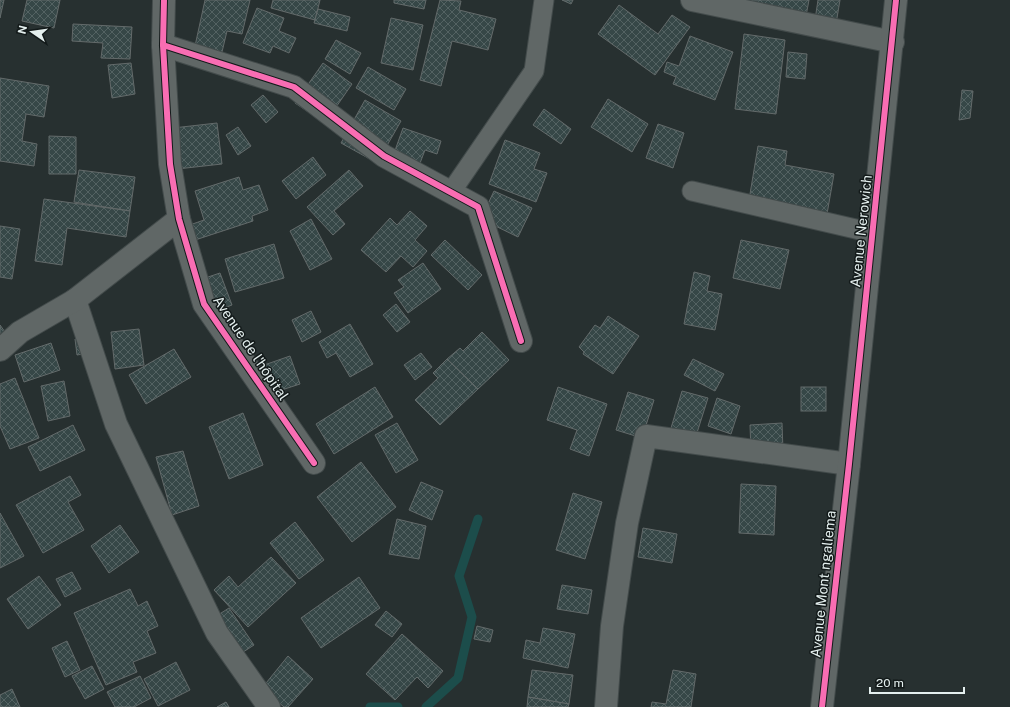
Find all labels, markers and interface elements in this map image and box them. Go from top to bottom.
north arrow [12,12,52,52]
text: N [15,24,29,35]
street label: Avenue Nerowich [847,174,875,288]
street label: Avenue de l'hôpital [210,293,292,403]
street label: Avenue Mont ngaliema [807,510,839,658]
scale bar [870,669,964,695]
text: 20 m [876,676,904,690]

